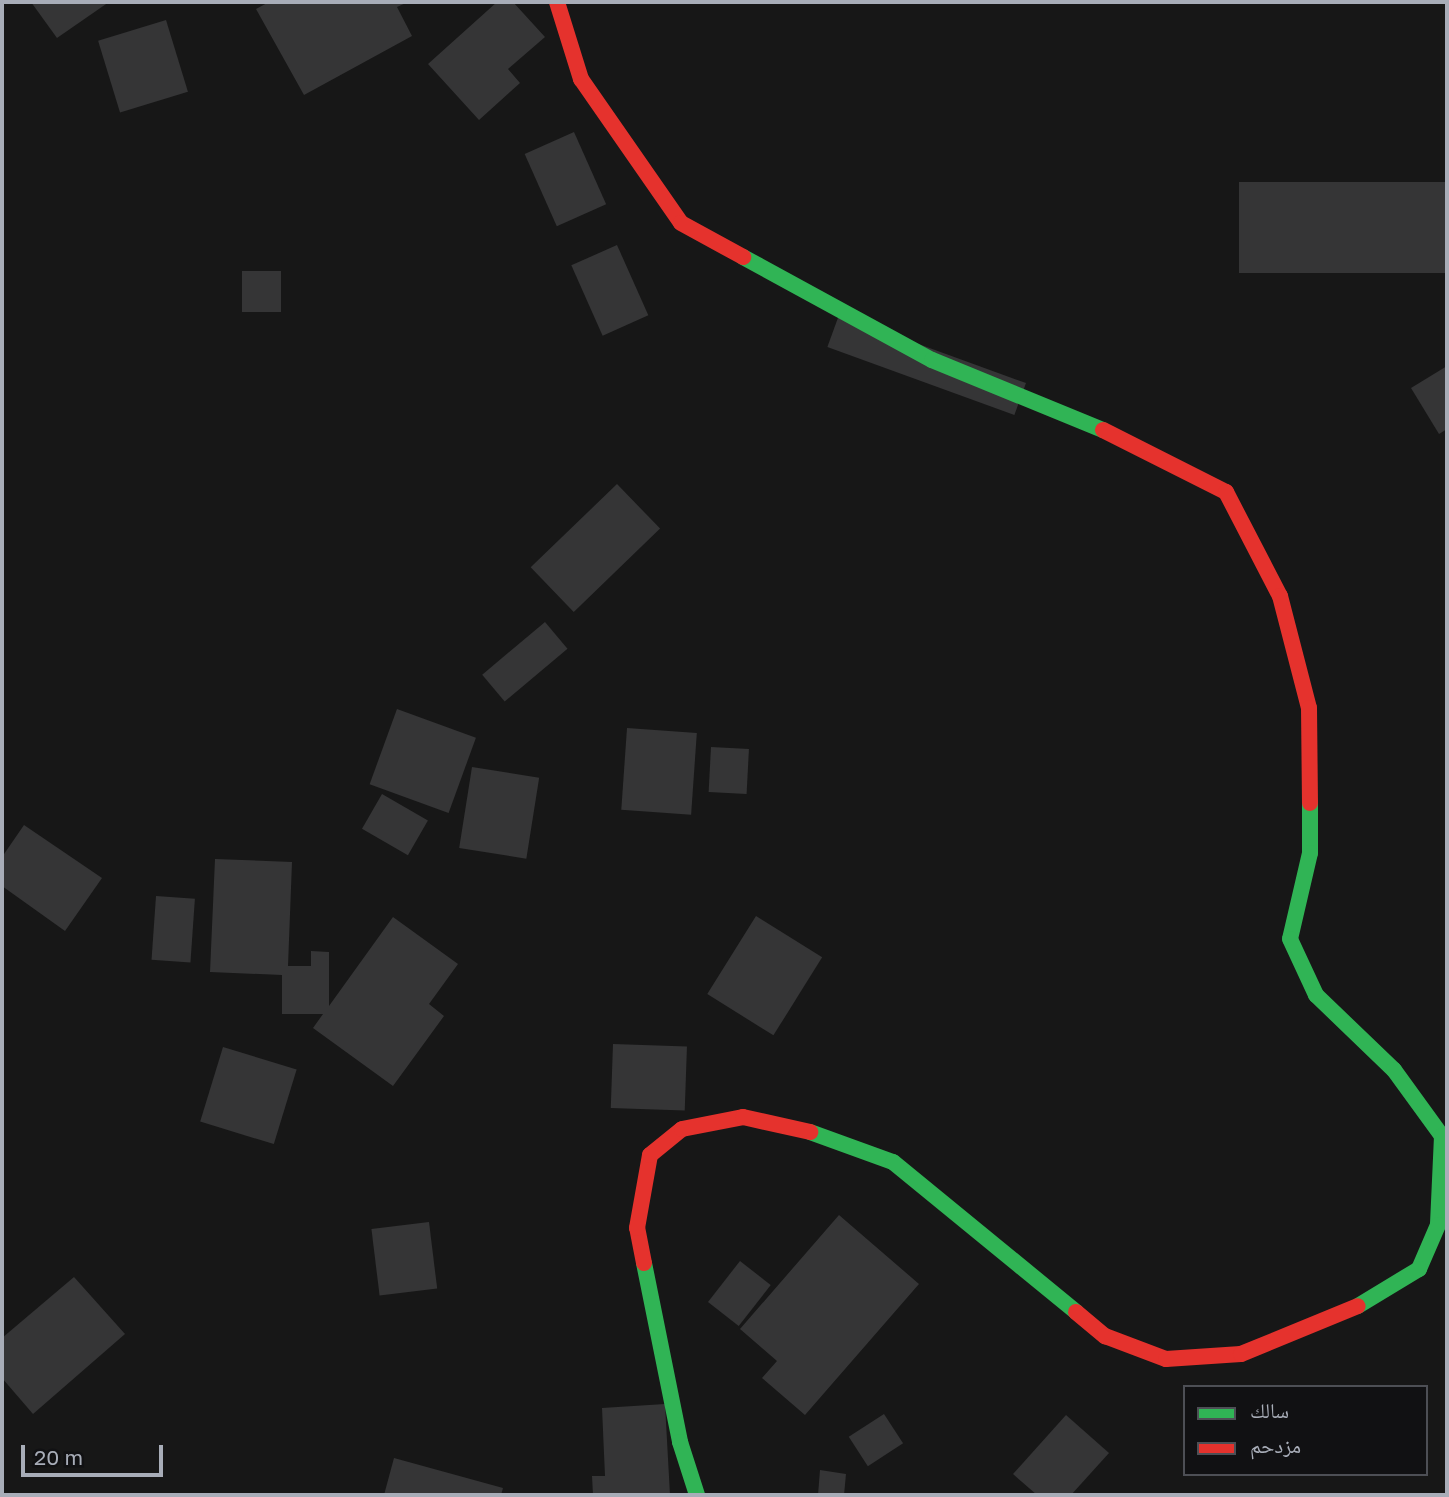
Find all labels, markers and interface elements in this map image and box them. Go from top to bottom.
legend [1183,1385,1428,1476]
text: سالك [1250,1397,1289,1423]
scale bar [24,1430,166,1474]
text: مزدحم [1250,1432,1301,1458]
text: 20 m [34,1444,83,1470]

